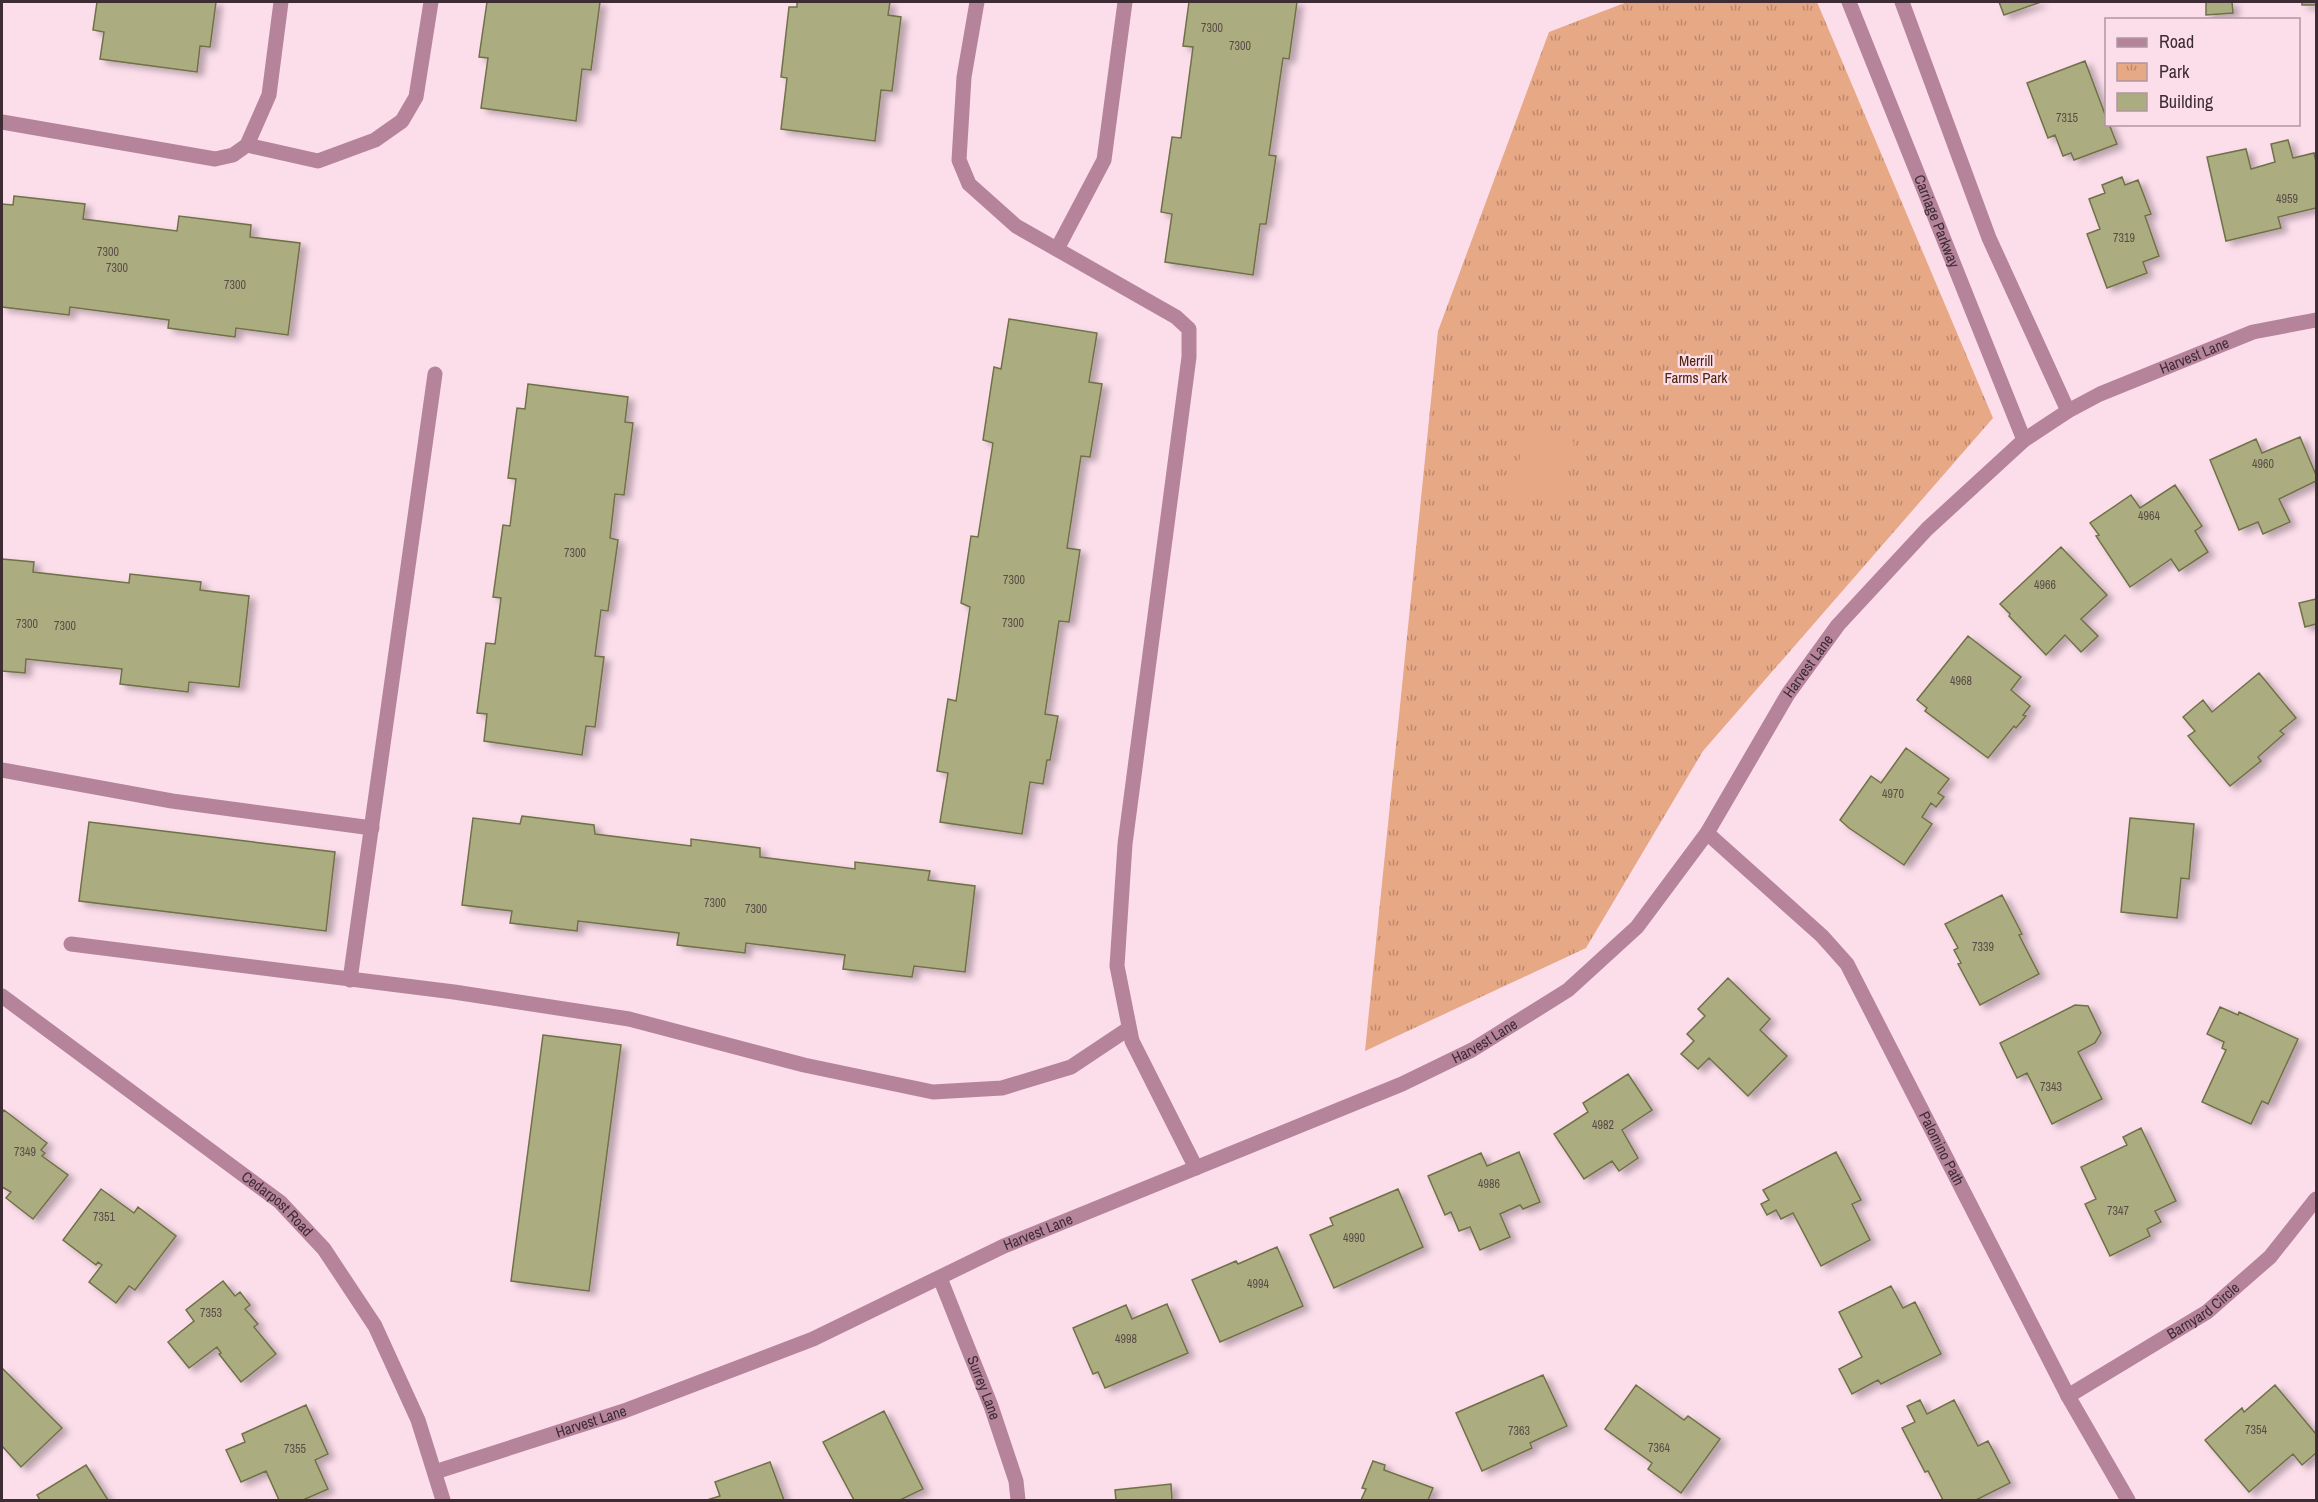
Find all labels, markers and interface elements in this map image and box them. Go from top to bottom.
legend [2105,18,2300,126]
house number: 7300 [1201,20,1223,36]
text: Road [2159,29,2194,54]
house number: 7300 [1229,38,1251,54]
text: Park [2159,59,2190,84]
text: Building [2159,89,2214,114]
house number: 7315 [2056,110,2078,126]
street label: Carriage Parkway [1909,171,1965,271]
house number: 4959 [2276,191,2298,207]
house number: 7319 [2113,230,2135,246]
house number: 7300 [97,244,119,260]
house number: 7300 [106,260,128,276]
house number: 7300 [224,277,246,293]
street label: Harvest Lane [2156,332,2232,379]
park label: Merrill Farms Park [1665,350,1728,388]
house number: 4960 [2252,456,2274,472]
house number: 4964 [2138,508,2160,524]
house number: 7300 [564,545,586,561]
house number: 7300 [1003,572,1025,588]
house number: 4966 [2034,577,2056,593]
house number: 7300 [1002,615,1024,631]
house number: 7300 [16,616,38,632]
house number: 7300 [54,618,76,634]
street label: Harvest Lane [1778,630,1838,702]
house number: 4968 [1950,673,1972,689]
house number: 4970 [1882,786,1904,802]
house number: 7300 [704,895,726,911]
house number: 7300 [745,901,767,917]
house number: 7339 [1972,939,1994,955]
street label: Harvest Lane [1448,1013,1521,1068]
house number: 7343 [2040,1079,2062,1095]
street label: Palomino Path [1914,1107,1969,1189]
house number: 4982 [1592,1117,1614,1133]
house number: 7349 [14,1144,36,1160]
street label: Cedarpost Road [237,1166,318,1241]
house number: 4986 [1478,1176,1500,1192]
house number: 7347 [2107,1203,2129,1219]
street label: Harvest Lane [1000,1208,1076,1255]
house number: 7351 [93,1209,115,1225]
house number: 4990 [1343,1230,1365,1246]
house number: 4994 [1247,1276,1269,1292]
street label: Barnyard Circle [2163,1277,2244,1344]
house number: 7353 [200,1305,222,1321]
house number: 4998 [1115,1331,1137,1347]
street label: Surrey Lane [962,1352,1006,1422]
street label: Harvest Lane [553,1400,629,1442]
house number: 7354 [2245,1422,2267,1438]
house number: 7363 [1508,1423,1530,1439]
house number: 7364 [1648,1440,1670,1456]
house number: 7355 [284,1441,306,1457]

